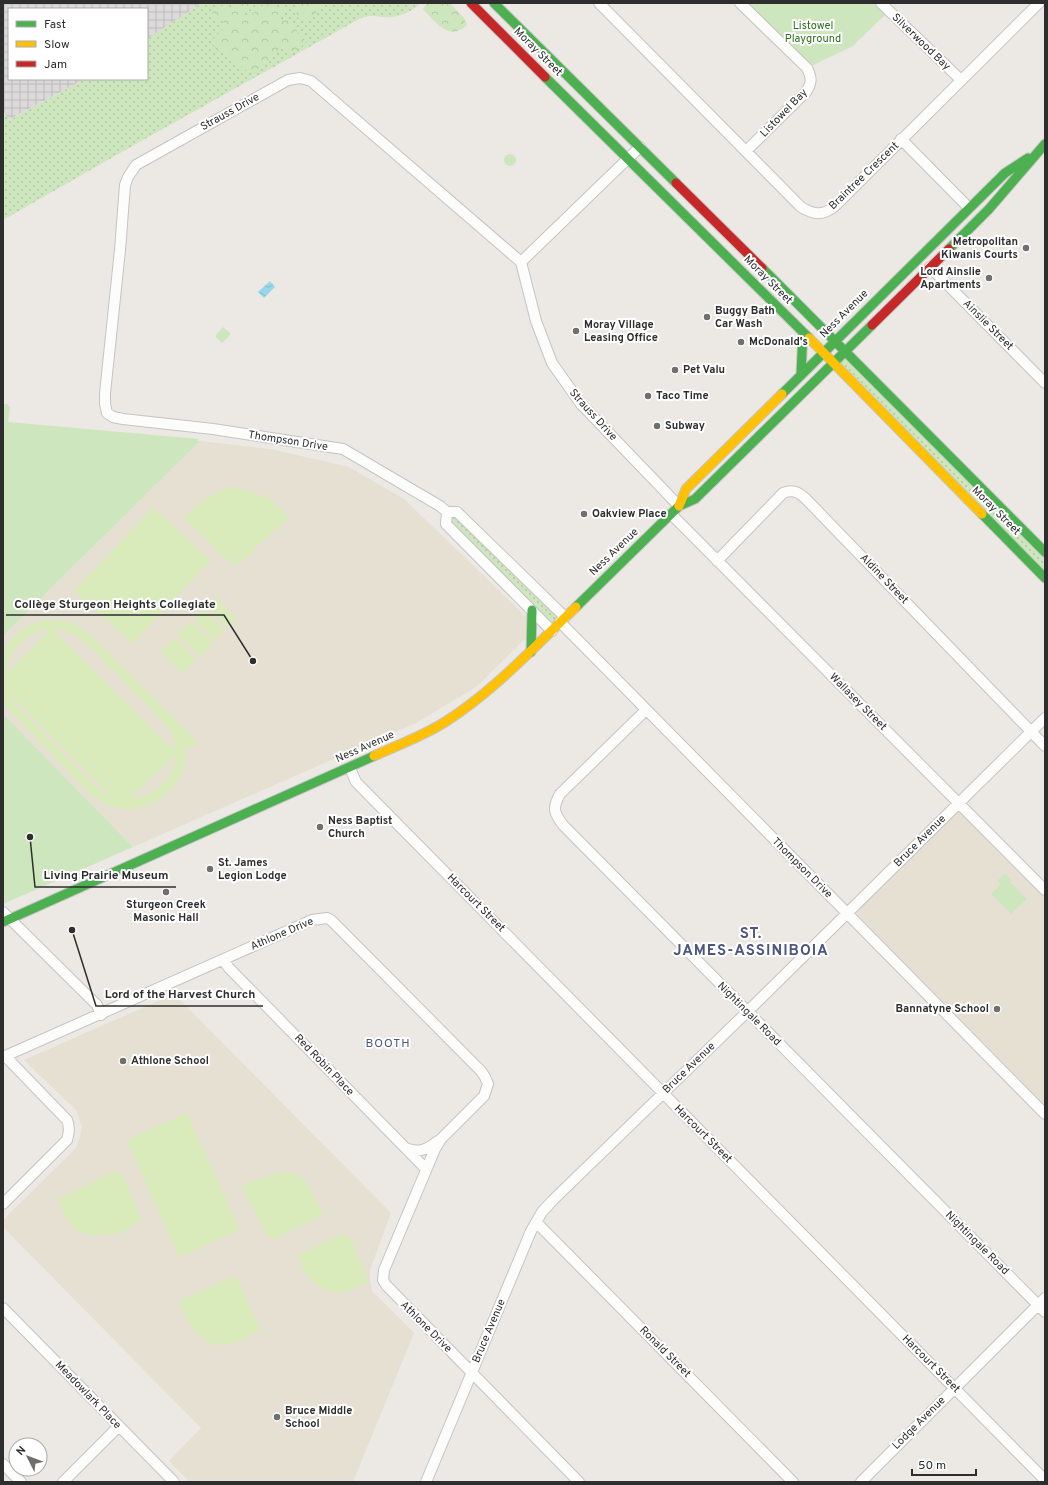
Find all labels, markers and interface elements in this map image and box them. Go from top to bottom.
legend [8,8,148,80]
street label: Silverwood Bay [889,10,953,74]
text: Fast [44,17,66,33]
park label: Listowel Playground [785,19,841,46]
street label: Moray Street [511,25,565,79]
text: Slow [44,37,70,53]
text: Jam [44,57,67,73]
street label: Listowel Bay [757,86,811,140]
street label: Strauss Drive [198,90,262,134]
street label: Braintree Crescent [826,139,902,213]
place label: Metropolitan Kiwanis Courts [941,235,1018,262]
marker: Metropolitan Kiwanis Courts [1021,243,1031,253]
street label: Moray Street [741,253,795,307]
place label: Lord Ainslie Apartments [920,265,981,292]
marker: Lord Ainslie Apartments [984,273,994,283]
street label: Ness Avenue [817,287,871,341]
street label: Ainslie Street [960,297,1016,353]
place label: Buggy Bath Car Wash [715,304,775,331]
marker: Buggy Bath Car Wash [702,312,712,322]
place label: Moray Village Leasing Office [584,318,658,345]
marker: Moray Village Leasing Office [571,326,581,336]
place label: McDonald's [749,335,808,349]
marker: McDonald's [736,337,746,347]
place label: Pet Valu [683,363,725,377]
marker: Pet Valu [670,365,680,375]
street label: Strauss Drive [566,386,620,444]
place label: Taco Time [656,389,709,403]
marker: Taco Time [643,391,653,401]
place label: Subway [665,419,705,433]
marker: Subway [652,421,662,431]
street label: Thompson Drive [247,428,329,454]
street label: Moray Street [969,484,1023,538]
place label: Oakview Place [592,507,667,521]
marker: Oakview Place [579,509,589,519]
street label: Ness Avenue [587,525,642,579]
street label: Aldine Street [857,551,911,607]
callout: Collège Sturgeon Heights Collegiate [6,591,224,615]
text: Collège Sturgeon Heights Collegiate [14,597,216,613]
street label: Wallasey Street [826,670,890,734]
street label: Ness Avenue [333,728,397,766]
street label: Bruce Avenue [891,812,949,870]
place label: Ness Baptist Church [328,814,392,841]
marker: Ness Baptist Church [315,822,325,832]
street label: Thompson Drive [769,835,835,901]
place label: St. James Legion Lodge [218,856,287,883]
callout: Living Prairie Museum [35,863,176,887]
marker: St. James Legion Lodge [205,864,215,874]
text: Living Prairie Museum [44,868,168,884]
street label: Harcourt Street [444,871,508,935]
marker: Sturgeon Creek Masonic Hall [161,887,171,897]
place label: Sturgeon Creek Masonic Hall [126,898,206,925]
street label: Athlone Drive [248,914,316,954]
district label: ST. JAMES-ASSINIBOIA [673,925,829,961]
street label: Nightingale Road [714,979,784,1049]
callout: Lord of the Harvest Church [96,982,263,1006]
text: Lord of the Harvest Church [105,987,255,1003]
place label: Bannatyne School [895,1002,989,1016]
marker: Bannatyne School [992,1004,1002,1014]
street label: Red Robin Place [291,1031,357,1099]
district label: BOOTH [365,1036,411,1052]
street label: Bruce Avenue [660,1039,718,1097]
place label: Athlone School [131,1054,209,1068]
marker: Athlone School [118,1056,128,1066]
street label: Harcourt Street [671,1102,735,1166]
street label: Nightingale Road [942,1208,1012,1278]
street label: Bruce Avenue [469,1297,509,1365]
street label: Athlone Drive [397,1298,455,1356]
street label: Ronald Street [636,1323,694,1381]
street label: Harcourt Street [899,1332,963,1396]
street label: Meadowlark Place [52,1358,124,1432]
street label: Lodge Avenue [889,1393,949,1453]
place label: Bruce Middle School [285,1404,352,1431]
marker: Bruce Middle School [272,1412,282,1422]
north arrow [8,1437,48,1477]
text: N [13,1443,29,1459]
scale bar [912,1451,976,1477]
text: 50 m [918,1458,946,1474]

